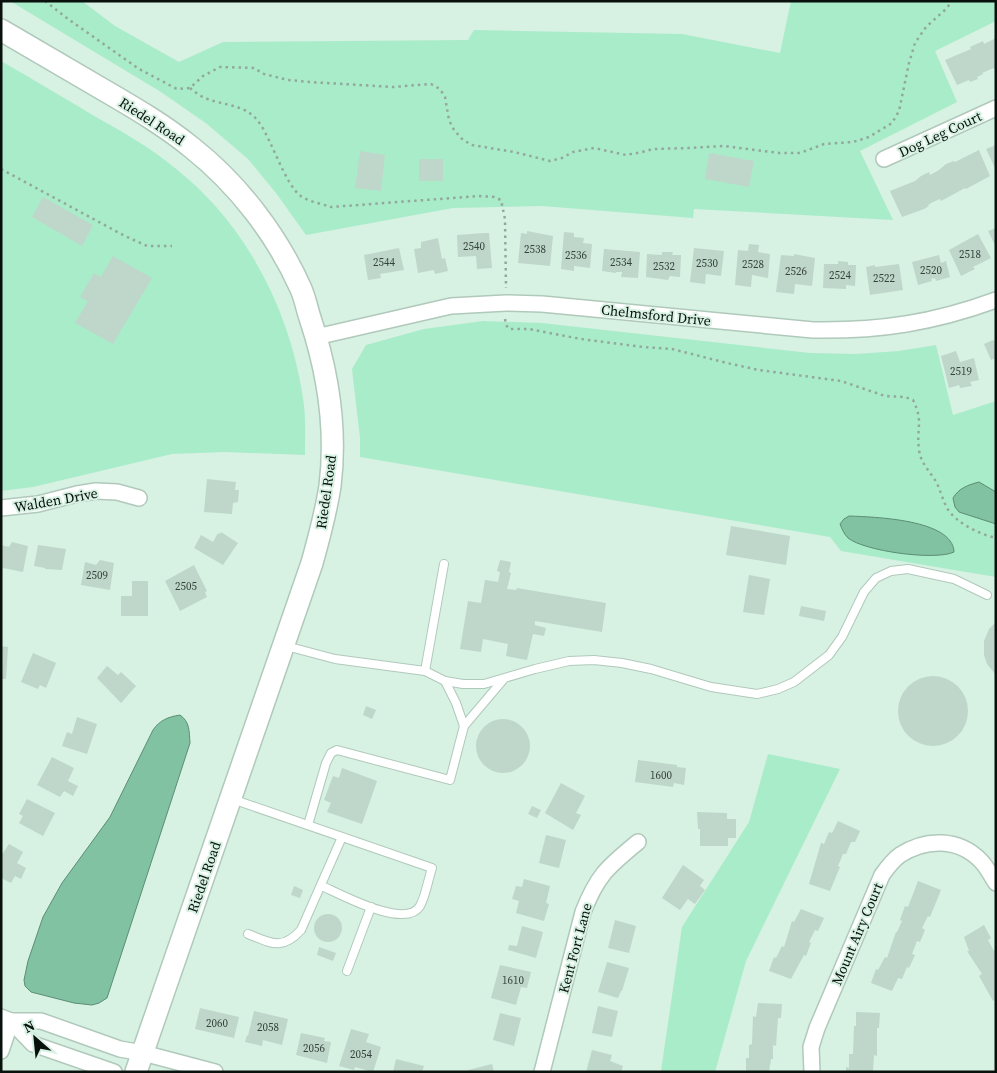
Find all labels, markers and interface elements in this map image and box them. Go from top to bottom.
street label: Riedel Road [115,92,189,150]
street label: Dog Leg Court [895,106,985,162]
house number: 2540 [463,239,485,254]
house number: 2538 [524,242,546,257]
house number: 2518 [959,247,981,262]
house number: 2536 [565,248,587,263]
house number: 2544 [373,255,395,270]
house number: 2534 [610,255,632,270]
house number: 2530 [696,256,718,271]
house number: 2528 [742,257,764,272]
house number: 2532 [653,259,675,274]
house number: 2520 [920,263,942,278]
house number: 2526 [785,264,807,279]
house number: 2524 [829,268,851,283]
house number: 2522 [873,271,895,286]
street label: Chelmsford Drive [600,299,712,331]
house number: 2519 [950,364,972,379]
street label: Riedel Road [311,454,341,530]
street label: Walden Drive [13,483,99,517]
house number: 2509 [86,568,108,583]
house number: 2505 [175,579,197,594]
house number: 1600 [650,768,672,783]
street label: Riedel Road [182,838,226,915]
street label: Mount Airy Court [826,879,888,988]
street label: Kent Fort Lane [553,901,597,995]
house number: 1610 [502,973,524,988]
north arrow [10,1013,60,1063]
text: N [20,1015,38,1038]
house number: 2060 [206,1016,228,1031]
house number: 2058 [257,1020,279,1035]
house number: 2056 [303,1041,325,1056]
house number: 2054 [350,1047,372,1062]

